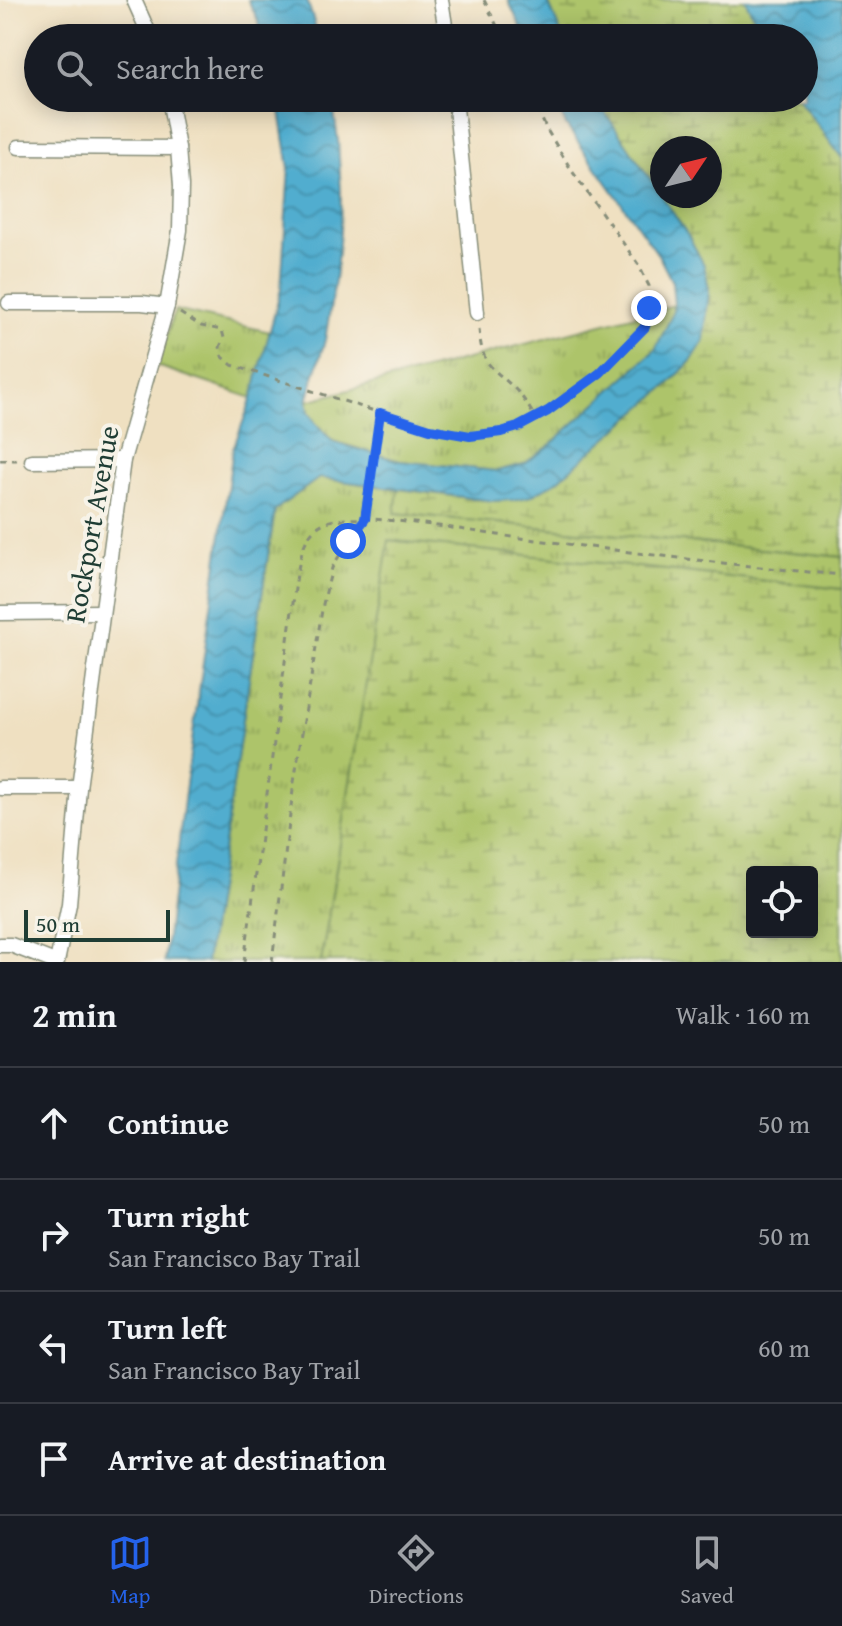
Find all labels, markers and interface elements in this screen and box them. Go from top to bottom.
search box [24,24,818,112]
icon: search [52,46,96,90]
text: Search here [116,46,264,90]
north arrow [650,136,722,208]
route end [631,290,667,326]
street label: Rockport Avenue [53,422,129,626]
route start [330,523,366,559]
map controls [746,866,818,938]
button: locate [746,866,818,938]
scale bar [24,906,170,942]
text: 50 m [36,908,80,940]
text: 2 min [32,990,117,1039]
text: Walk · 160 m [676,995,810,1034]
icon: ahead [32,1101,76,1145]
text: Continue [108,1101,229,1145]
text: 50 m [758,1104,810,1143]
text: Turn right [108,1194,249,1238]
icon: right [32,1213,76,1257]
text: 50 m [758,1216,810,1255]
text: San Francisco Bay Trail [108,1238,361,1277]
text: Turn left [108,1306,227,1350]
icon: left [32,1325,76,1369]
text: 60 m [758,1328,810,1367]
text: San Francisco Bay Trail [108,1350,361,1389]
icon: arrive [32,1437,76,1481]
text: Arrive at destination [108,1437,386,1481]
tab: Map [108,1531,152,1611]
tab: Directions [369,1531,464,1611]
tab: Saved [680,1531,734,1611]

